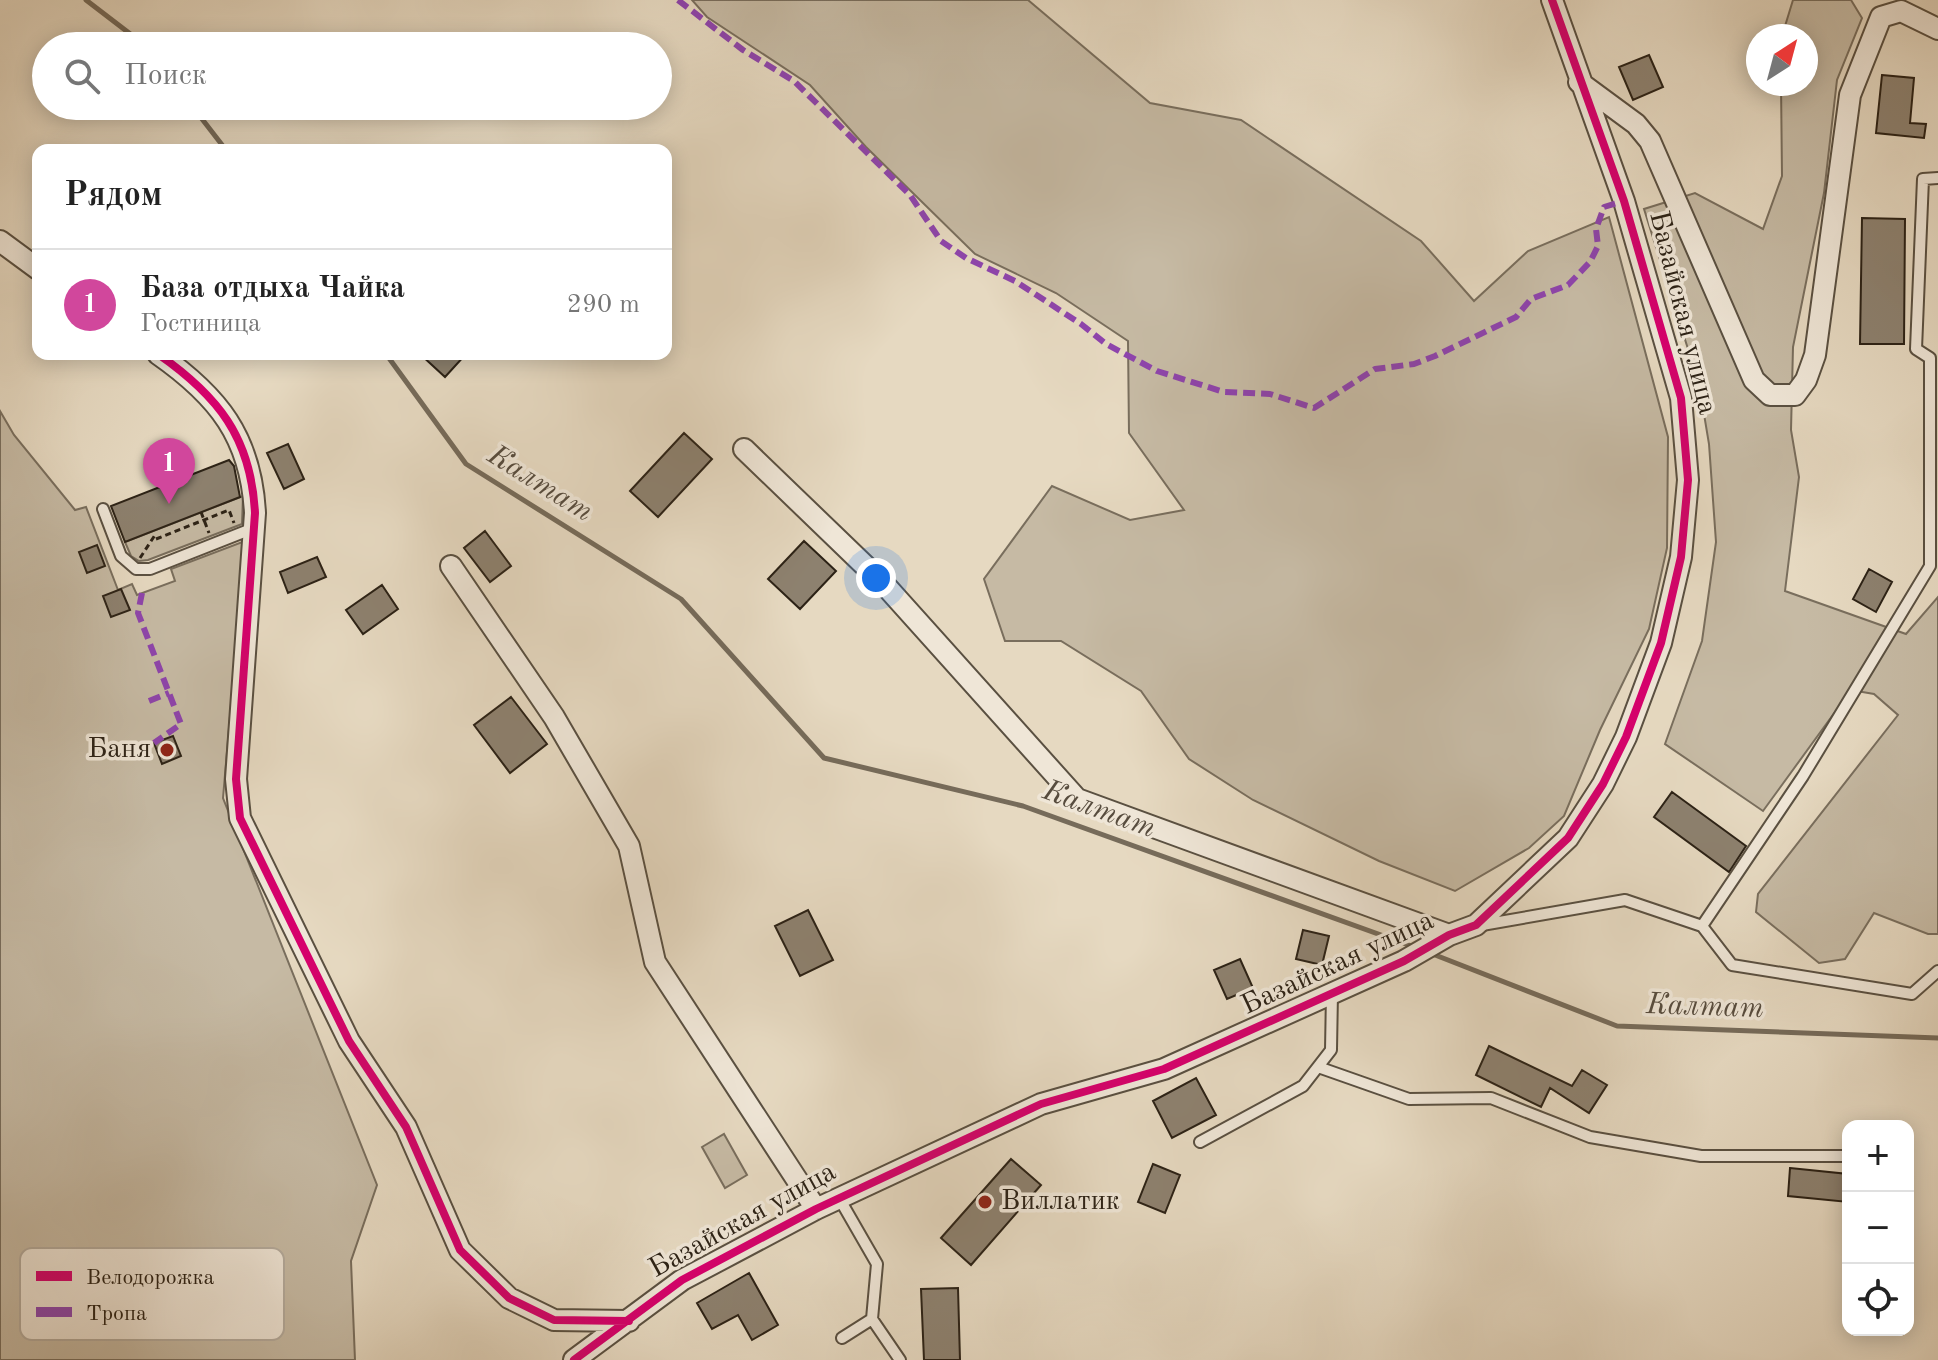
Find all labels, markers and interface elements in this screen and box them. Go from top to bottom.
north arrow [1746,24,1818,96]
search box [32,32,672,120]
icon: search [60,54,104,98]
text: Поиск [124,61,207,91]
text: Рядом [64,179,163,213]
street label: Базайская улица [1643,208,1721,418]
text: База отдыха Чайка [140,274,405,304]
text: 1 [82,292,98,318]
text: 290 m [567,292,640,318]
text: Гостиница [140,311,261,337]
pin: 1 [143,438,195,504]
water label: Калтат [481,440,598,528]
your location [856,558,896,598]
place label: Баня [87,736,151,764]
marker: Баня [158,741,176,759]
water label: Калтат [1038,776,1159,844]
street label: Базайская улица [1237,907,1439,1021]
water label: Калтат [1645,990,1764,1024]
map controls [1842,1120,1914,1336]
button: + [1842,1120,1914,1192]
street label: Базайская улица [645,1158,841,1284]
place label: Виллатик [1001,1188,1120,1216]
button: − [1842,1192,1914,1264]
marker: Виллатик [976,1193,994,1211]
legend [20,1248,284,1340]
button: locate [1842,1264,1914,1336]
text: Велодорожка [86,1267,215,1289]
text: Тропа [86,1303,147,1325]

